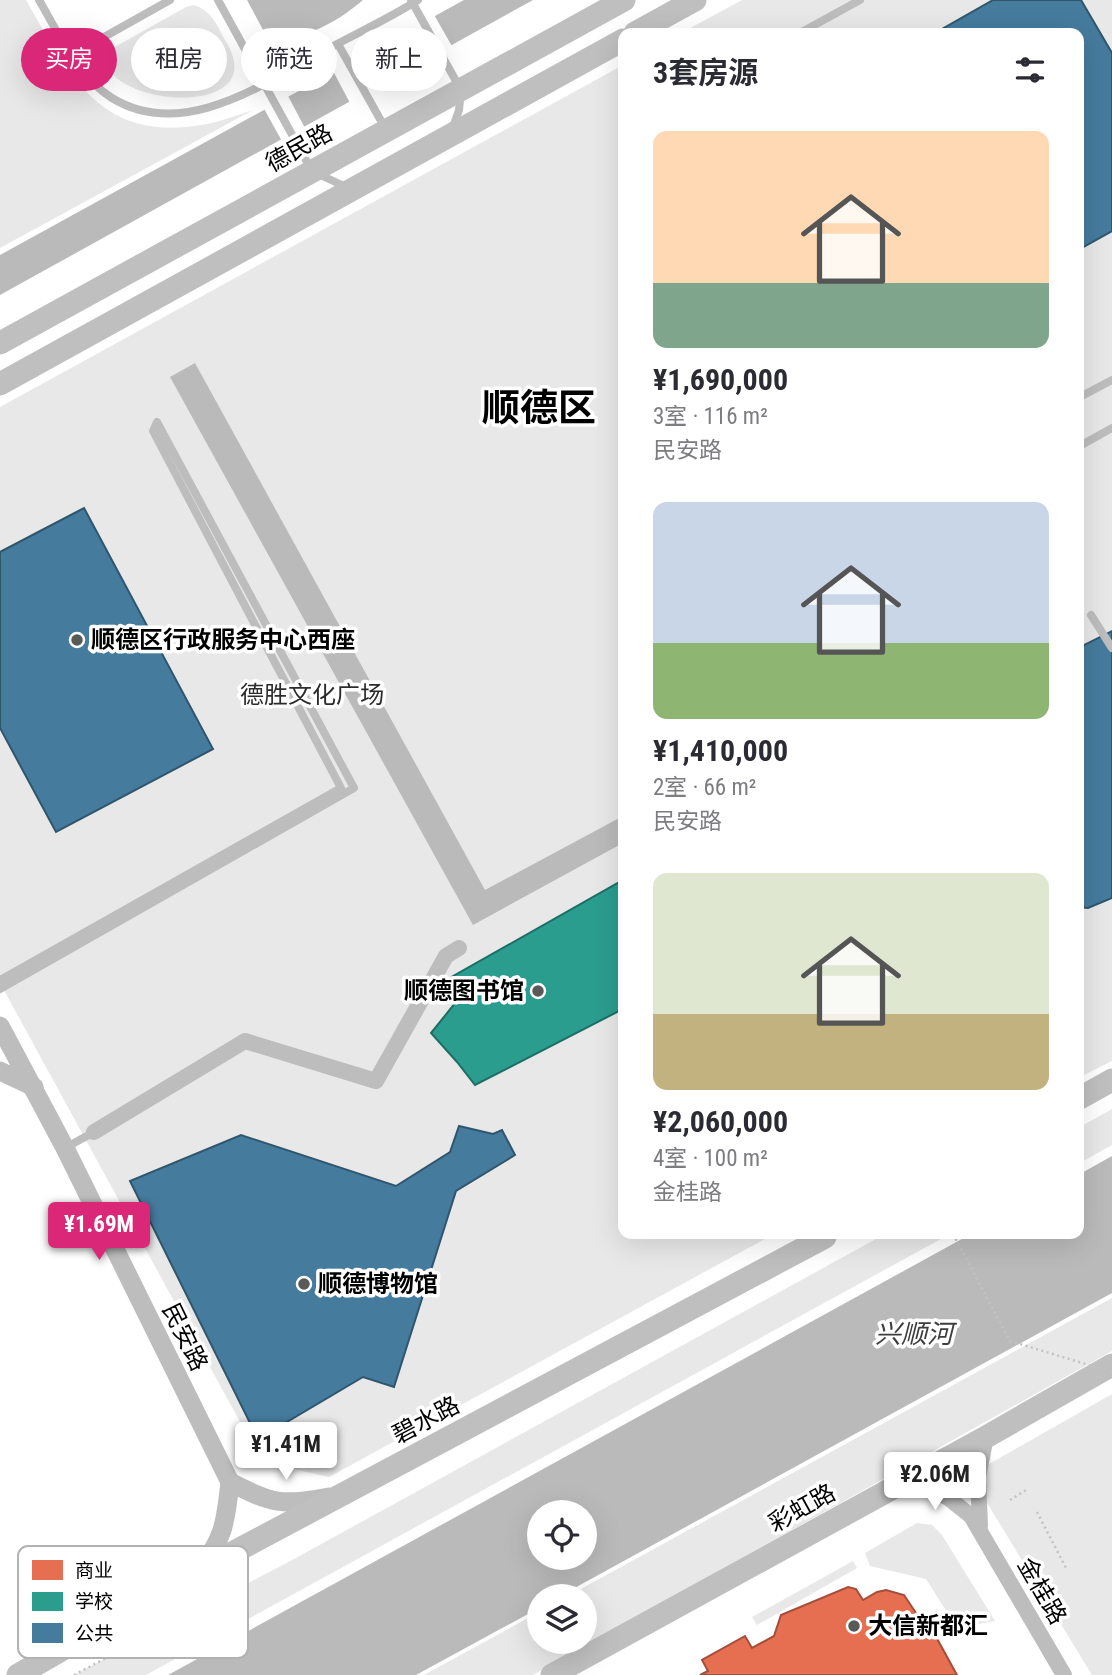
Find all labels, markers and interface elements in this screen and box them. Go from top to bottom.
chip: 买房 [21,28,117,91]
chip: 租房 [131,28,227,91]
chip: 筛选 [241,28,337,91]
chip: 新上 [351,28,447,91]
icon: filters [1011,51,1049,89]
text: 3套房源 [653,55,758,90]
street label: 德民路 [261,118,337,178]
icon: home [788,176,914,302]
text: ¥1,690,000 [653,362,788,397]
district label: 顺德区 [482,386,596,430]
text: 3室 · 116 m² [653,403,768,430]
text: 民安路 [653,437,722,464]
icon: home [788,547,914,673]
place label: 顺德区行政服务中心西座 [91,626,355,654]
marker: 顺德区行政服务中心西座 [69,632,85,648]
park label: 德胜文化广场 [240,681,384,709]
text: ¥1,410,000 [653,733,788,768]
text: 2室 · 66 m² [653,774,756,801]
text: 民安路 [653,808,722,835]
icon: home [788,918,914,1044]
place label: 顺德图书馆 [404,977,524,1005]
marker: 顺德图书馆 [530,983,546,999]
text: ¥2,060,000 [653,1104,788,1139]
text: 4室 · 100 m² [653,1145,768,1172]
text: 金桂路 [653,1179,722,1206]
pin: ¥1.69M [42,1202,156,1262]
text: ¥1.69M [64,1211,134,1238]
place label: 顺德博物馆 [318,1270,438,1298]
marker: 顺德博物馆 [296,1276,312,1292]
street label: 民安路 [157,1299,213,1375]
water label: 兴顺河 [875,1319,958,1349]
street label: 碧水路 [388,1391,464,1449]
pin: ¥1.41M [229,1422,343,1482]
text: ¥1.41M [251,1431,321,1458]
pin: ¥2.06M [878,1452,992,1512]
text: ¥2.06M [900,1461,970,1488]
street label: 彩虹路 [764,1478,840,1538]
map controls [527,1500,597,1654]
button: locate [527,1500,597,1570]
legend [18,1546,248,1658]
street label: 金桂路 [1012,1553,1072,1629]
text: 商业 [75,1559,113,1582]
button: layers [527,1584,597,1654]
text: 学校 [75,1590,113,1613]
place label: 大信新都汇 [868,1612,988,1640]
marker: 大信新都汇 [846,1618,862,1634]
text: 公共 [75,1622,113,1645]

